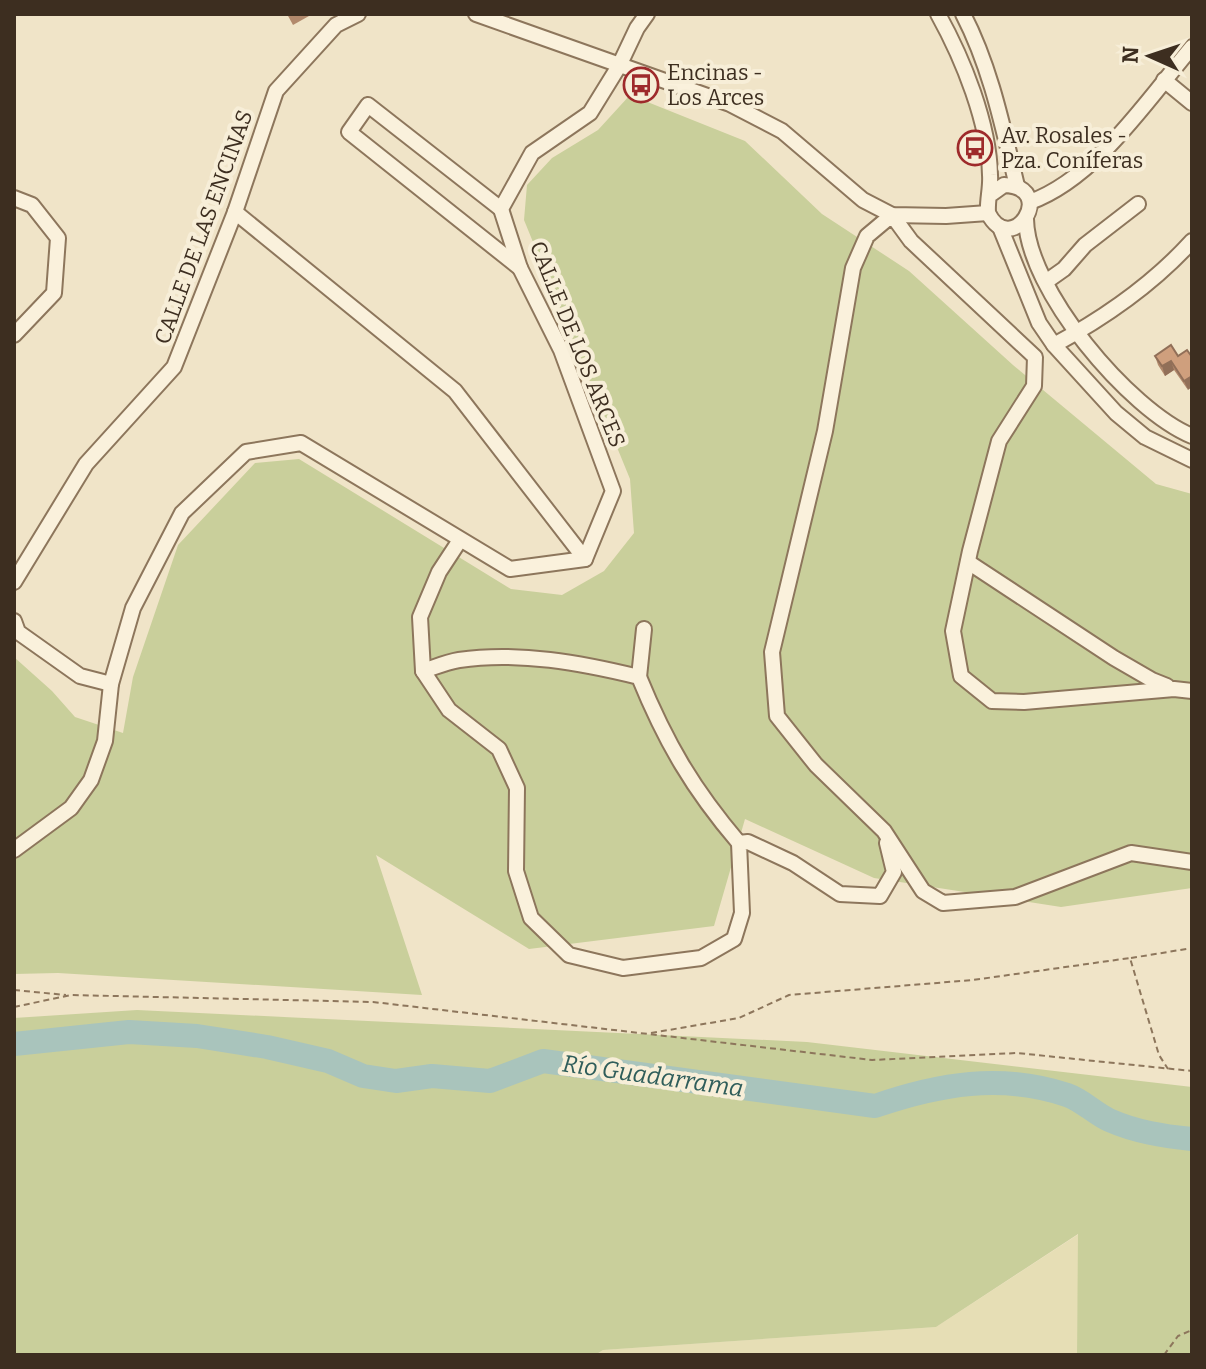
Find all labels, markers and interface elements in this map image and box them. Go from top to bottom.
north arrow [1110,16,1190,96]
text: N [1117,46,1144,64]
place label: Encinas - Los Arces [667,59,764,111]
bus stop icon: Encinas - Los Arces [622,66,660,104]
street label: CALLE DE LAS ENCINAS [149,107,258,348]
place label: Av. Rosales - Pza. Coníferas [1001,122,1143,174]
bus stop icon: Av. Rosales - Pza. Coníferas [956,129,994,167]
street label: CALLE DE LOS ARCES [524,237,631,451]
water label: Río Guadarrama [561,1049,745,1103]

